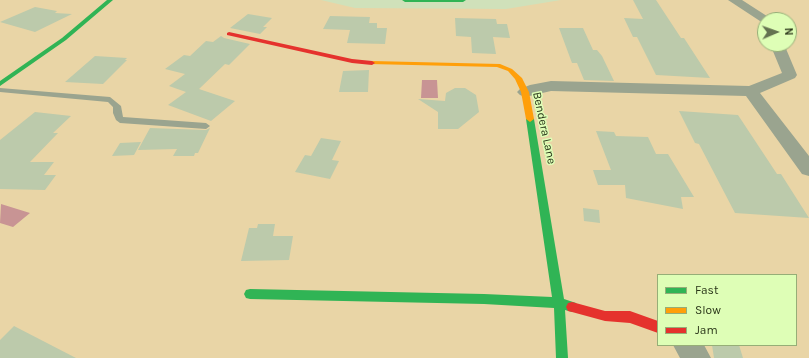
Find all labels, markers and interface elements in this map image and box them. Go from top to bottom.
north arrow [757,12,797,52]
text: N [782,27,795,36]
street label: Bendera Lane [529,91,559,165]
legend [657,274,797,346]
text: Fast [695,283,718,297]
text: Slow [695,303,721,317]
text: Jam [695,323,718,337]

